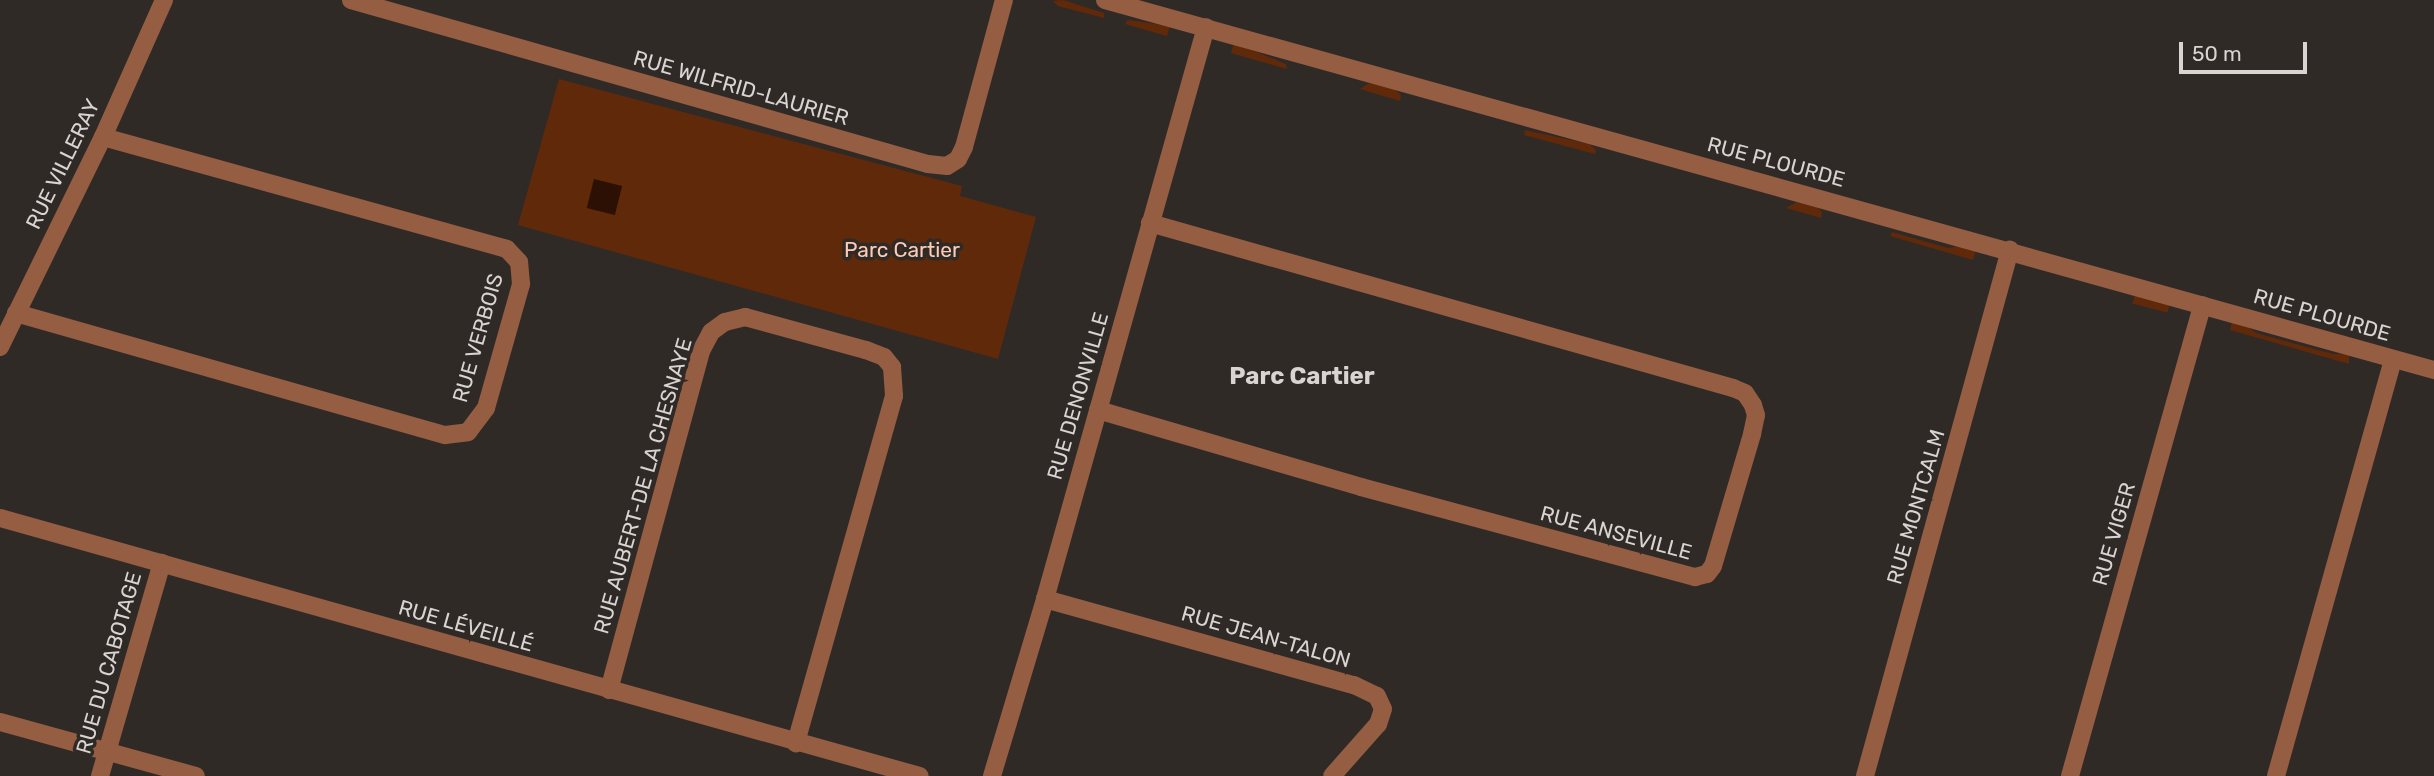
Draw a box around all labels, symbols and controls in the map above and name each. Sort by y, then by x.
scale bar [2182,28,2310,72]
text: 50 m [2192,41,2242,66]
street label: RUE WILFRID-LAURIER [630,45,852,131]
street label: RUE VILLERAY [21,95,105,233]
street label: RUE PLOURDE [1704,132,1848,192]
park label: Parc Cartier [844,237,960,263]
street label: RUE VERBOIS [447,270,509,406]
street label: RUE PLOURDE [2251,283,2393,347]
street label: RUE DENONVILLE [1042,309,1114,483]
street label: RUE AUBERT-DE LA CHESNAYE [588,335,698,637]
district label: Parc Cartier [1229,363,1375,391]
street label: RUE MONTCALM [1882,427,1950,587]
street label: RUE VIGER [2087,479,2141,589]
street label: RUE ANSEVILLE [1537,501,1695,565]
street label: RUE DU CABOTAGE [71,569,147,757]
street label: RUE LÉVEILLÉ [396,595,536,657]
street label: RUE JEAN-TALON [1179,601,1353,673]

